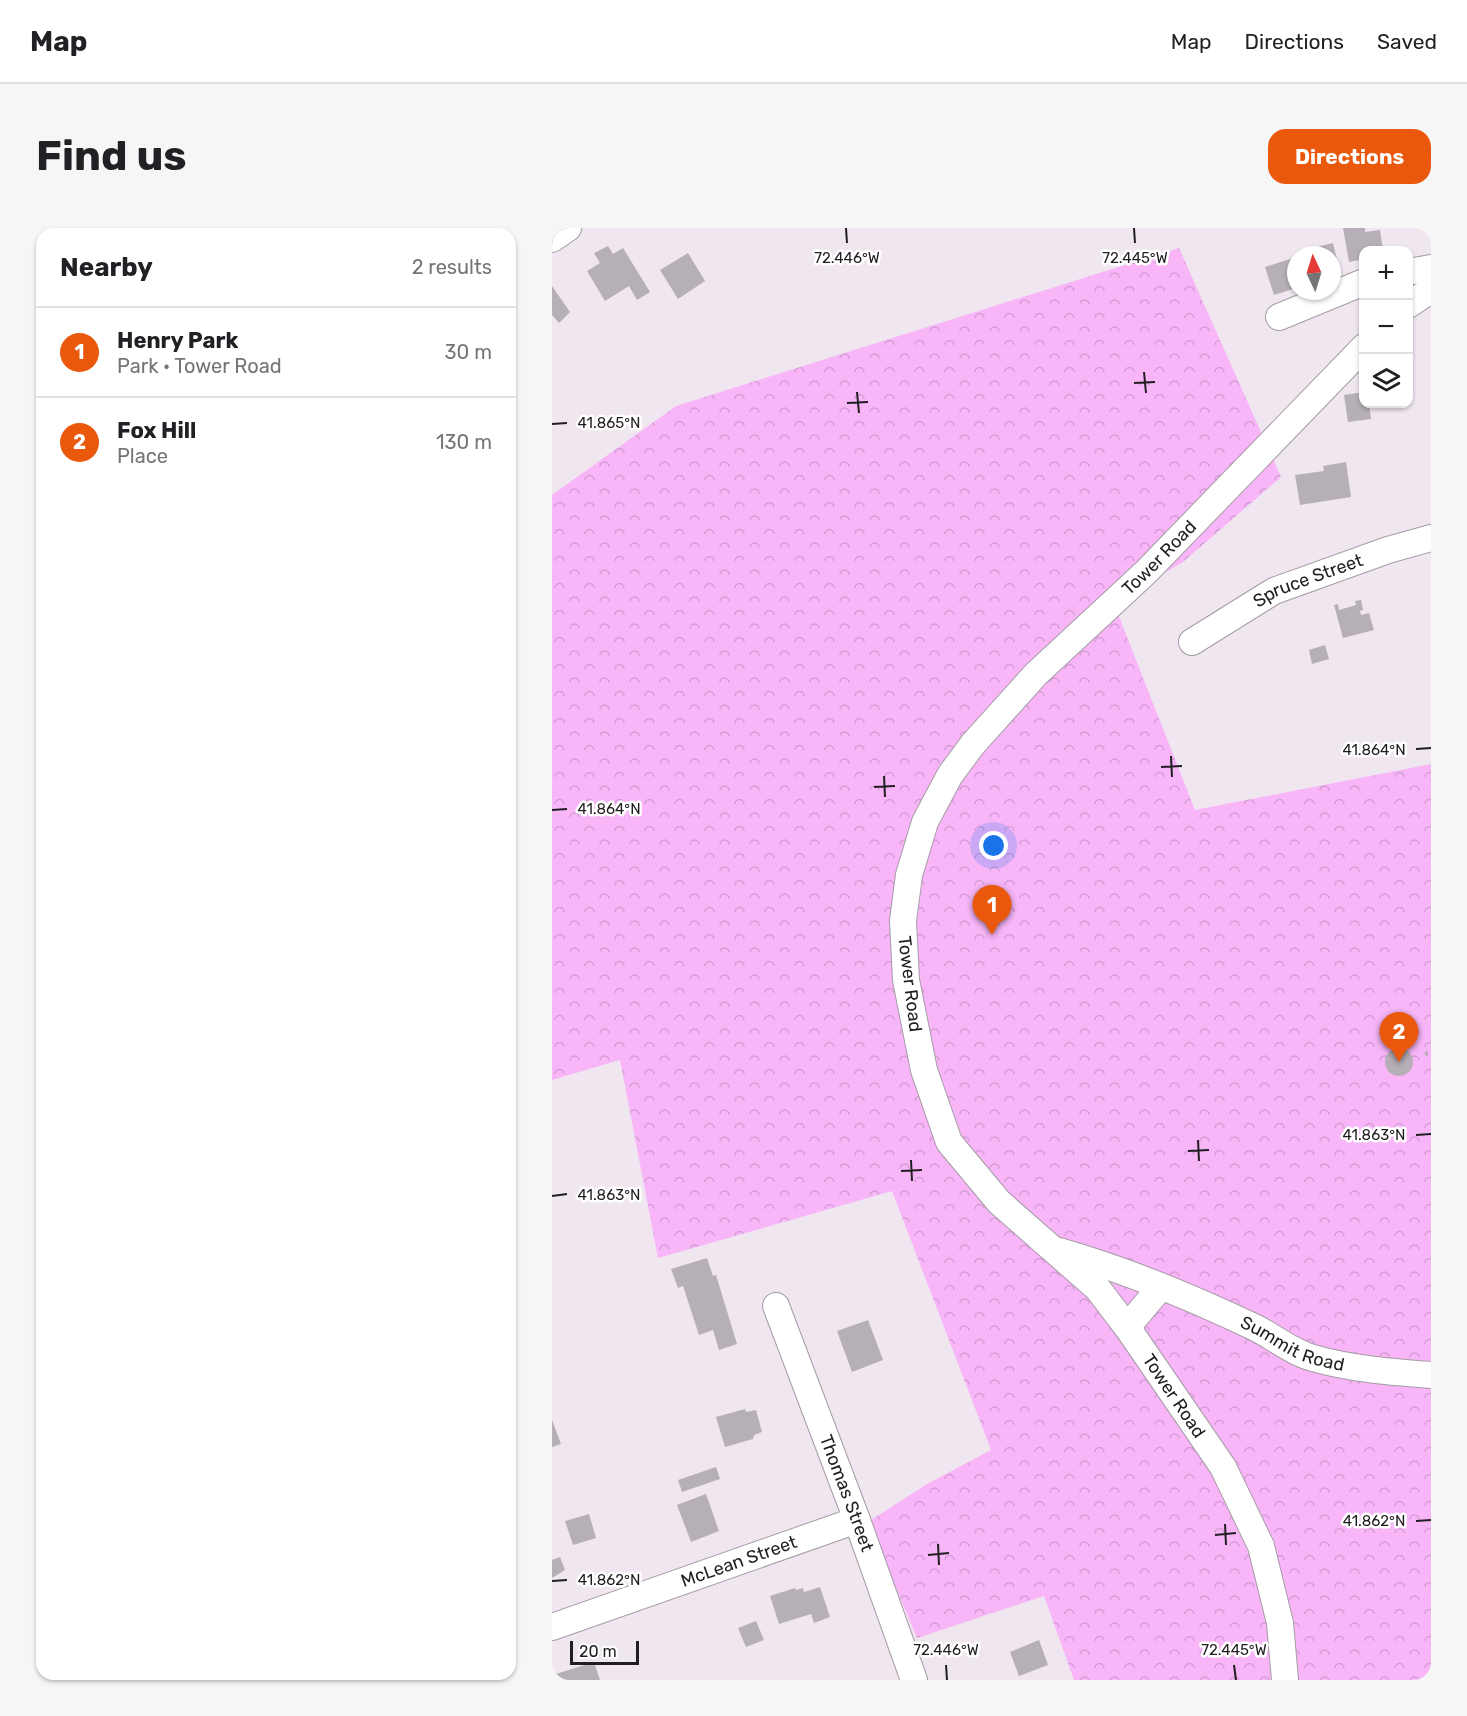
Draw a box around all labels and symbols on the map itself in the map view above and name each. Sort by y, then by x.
north arrow [1287,246,1341,300]
text: 72.446°W [814,249,880,267]
text: 72.445°W [1102,249,1168,267]
text: 41.865°N [578,414,640,432]
street label: Tower Road [1117,516,1201,600]
street label: Spruce Street [1249,549,1366,612]
text: 41.864°N [1342,741,1406,759]
text: 41.864°N [577,800,641,818]
your location [979,831,1008,860]
pin: 1 [972,886,1012,935]
street label: Tower Road [893,935,927,1033]
pin: 2 [1380,1012,1418,1062]
text: 41.863°N [1343,1126,1405,1144]
text: 41.863°N [578,1186,640,1204]
street label: Summit Road [1237,1311,1346,1376]
street label: Tower Road [1138,1350,1210,1442]
street label: Thomas Street [815,1432,878,1554]
text: 41.862°N [1343,1512,1405,1530]
street label: McLean Street [678,1531,800,1592]
text: 41.862°N [578,1571,640,1589]
scale bar [570,1638,639,1666]
text: 72.446°W [913,1641,979,1659]
text: 72.445°W [1201,1641,1267,1659]

